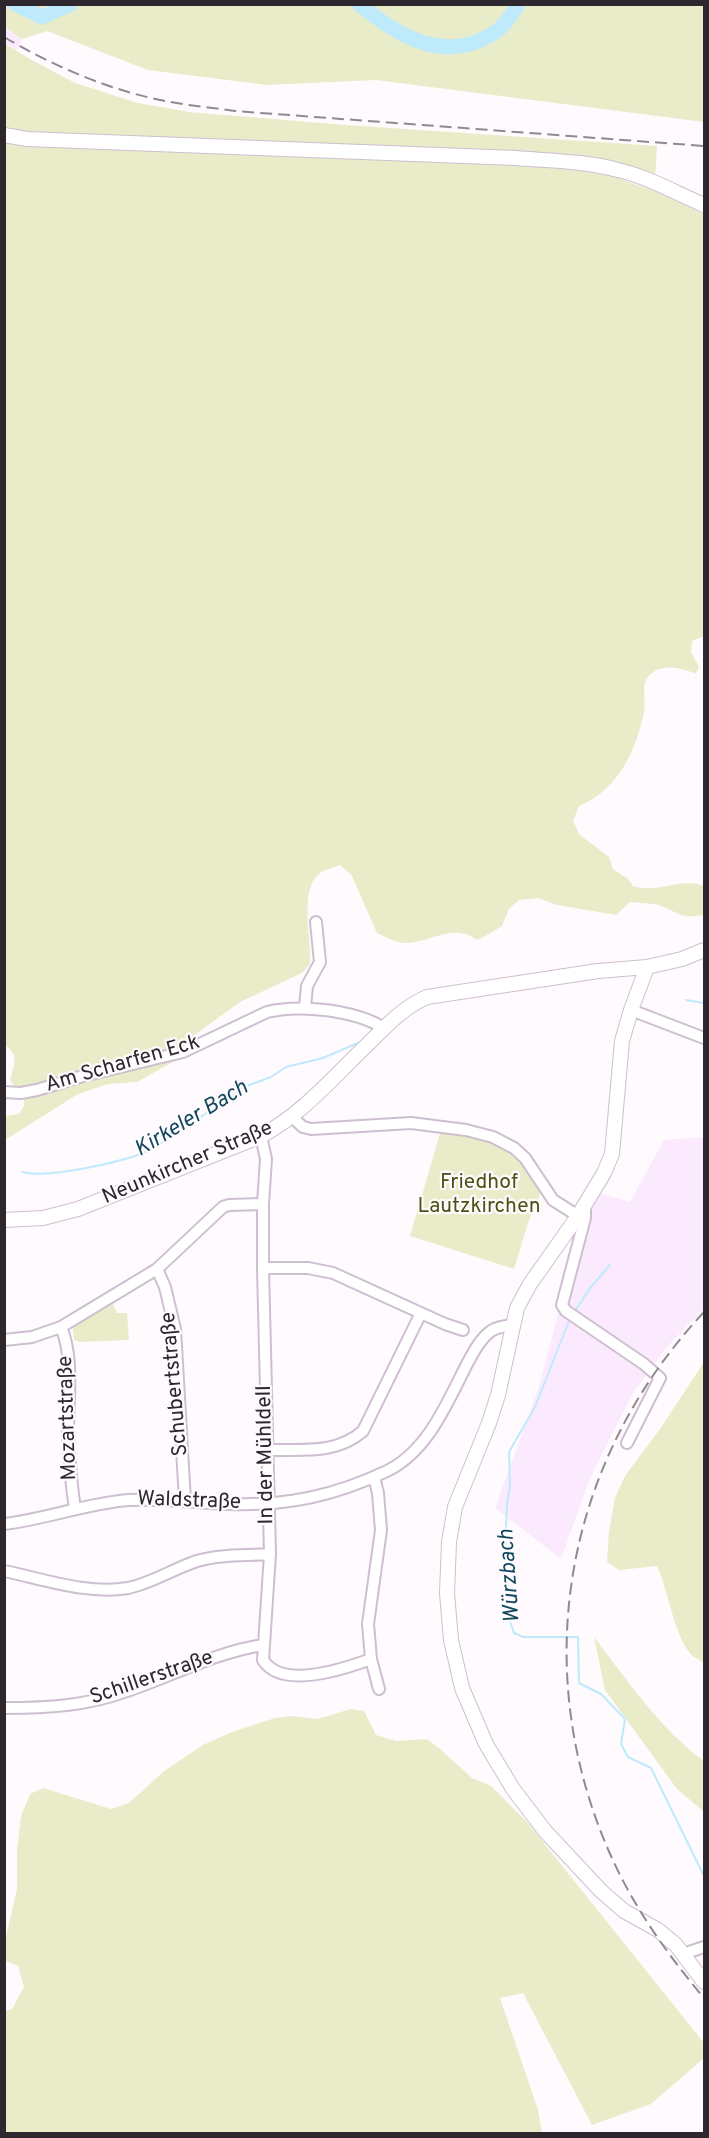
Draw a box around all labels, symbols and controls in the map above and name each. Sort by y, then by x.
street label: Am Scharfen Eck [43,1031,203,1099]
water label: Kirkeler Bach [130,1076,254,1164]
street label: Neunkircher Straße [99,1117,277,1211]
park label: Friedhof Lautzkirchen [417,1171,541,1221]
street label: Schubertstraße [157,1311,195,1457]
street label: Mozartstraße [54,1355,84,1481]
street label: In der Mühldell [253,1385,281,1525]
street label: Waldstraße [137,1488,241,1516]
water label: Würzbach [495,1528,527,1624]
street label: Schillerstraße [87,1646,217,1712]

